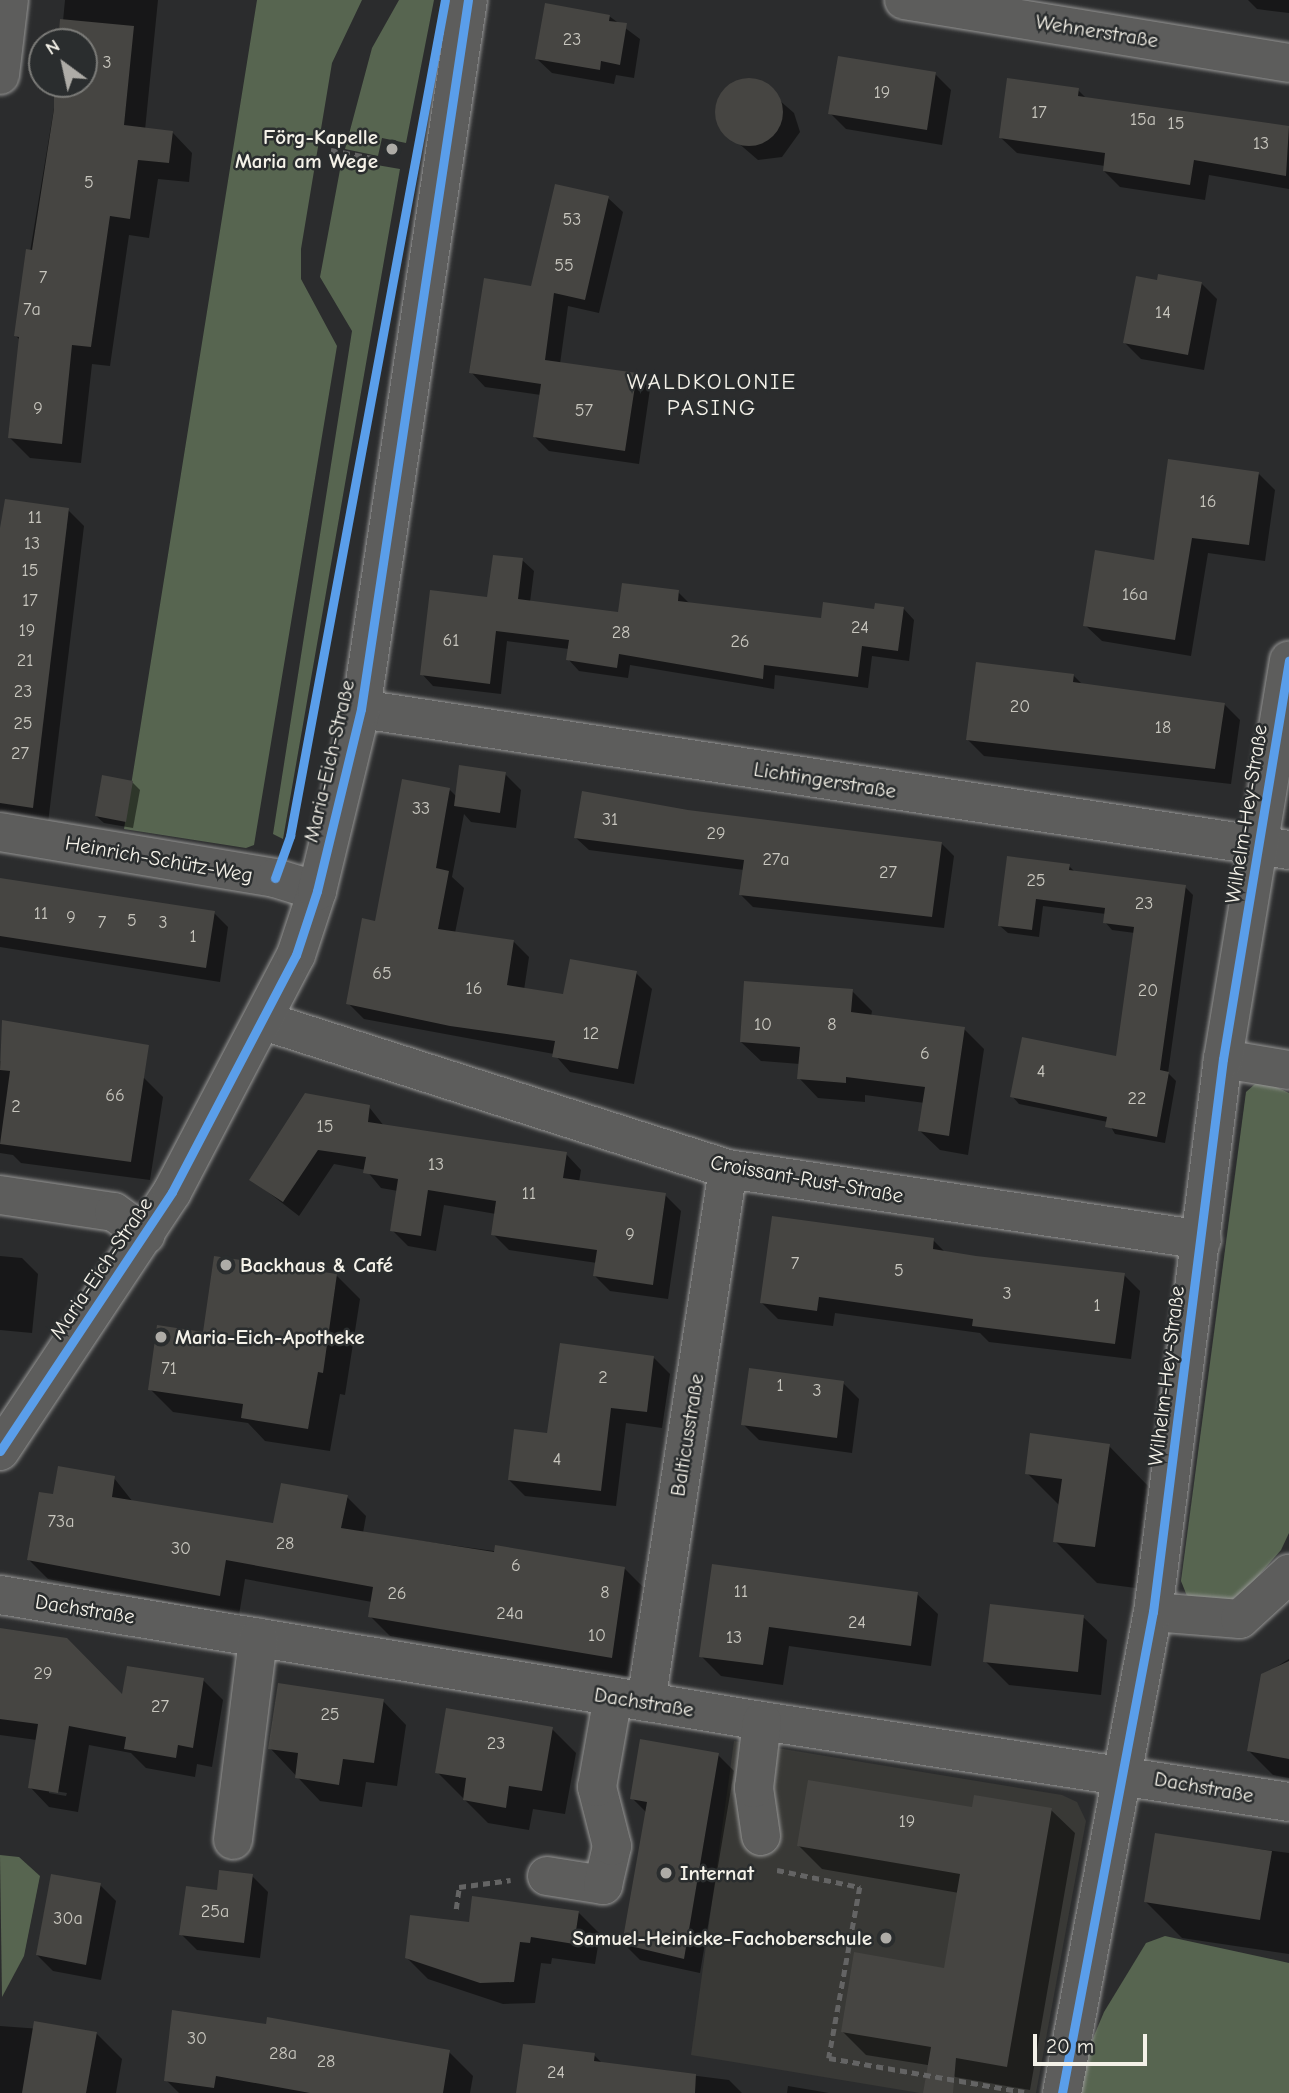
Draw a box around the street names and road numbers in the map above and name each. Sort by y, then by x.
street label: Wehnerstraße [1034,9,1160,53]
street label: Maria-Eich-Straße [298,677,360,845]
street label: Wilhelm-Hey-Straße [1219,723,1273,905]
street label: Lichtingerstraße [752,756,898,804]
street label: Heinrich-Schütz-Weg [63,830,255,888]
street label: Croissant-Rust-Straße [709,1150,905,1208]
street label: Maria-Eich-Straße [44,1192,158,1344]
street label: Wilhelm-Hey-Straße [1142,1285,1190,1467]
street label: Balticusstraße [665,1372,709,1498]
street label: Dachstraße [33,1589,137,1629]
street label: Dachstraße [592,1682,696,1722]
street label: Dachstraße [1152,1766,1256,1808]

